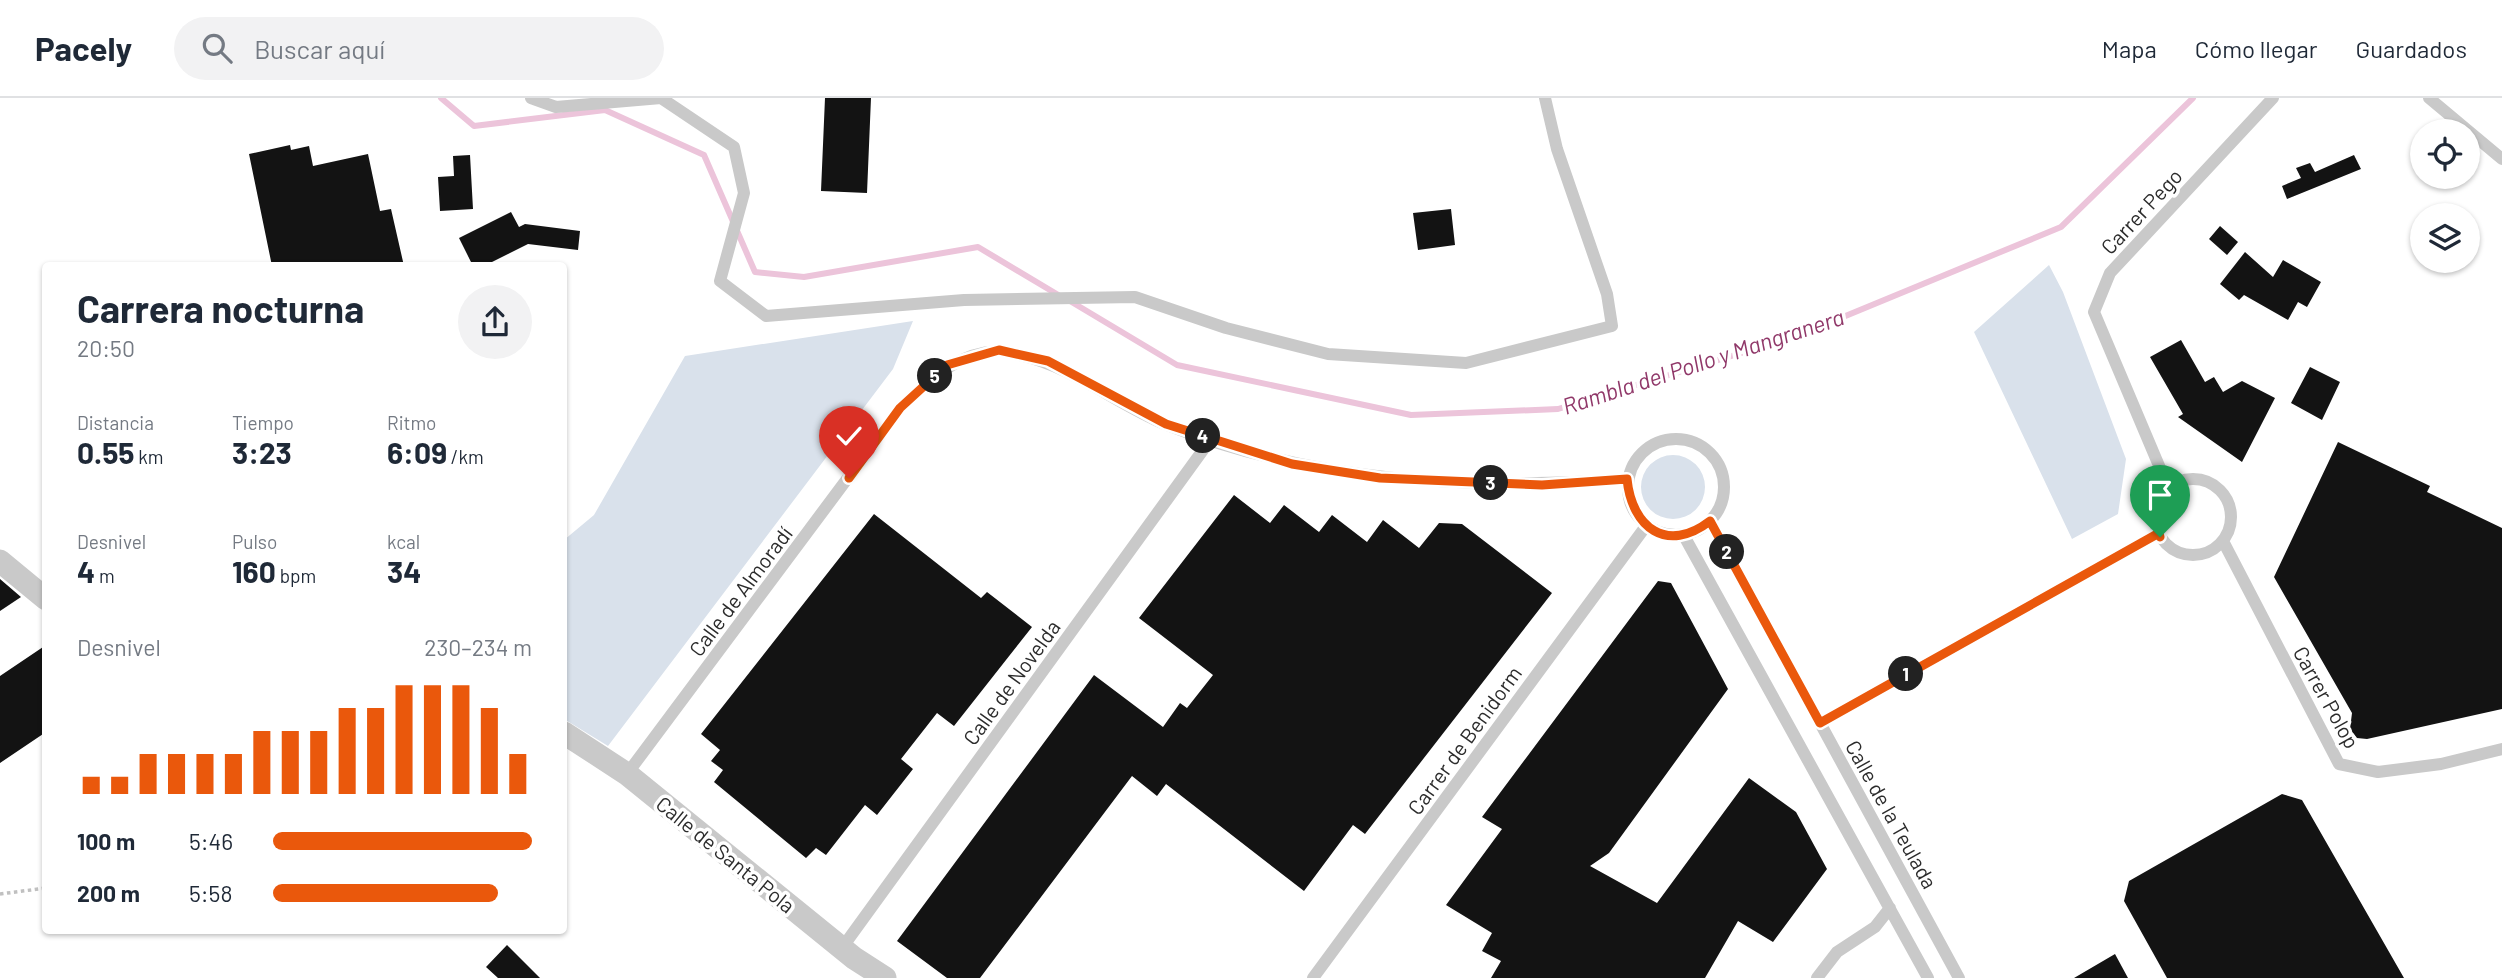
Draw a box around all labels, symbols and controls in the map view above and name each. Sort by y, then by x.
search box [174,17,664,80]
text: Pacely [35,28,132,68]
icon: search [198,29,236,67]
text: Buscar aquí [254,33,385,64]
text: Mapa [2102,34,2157,63]
text: Cómo llegar [2195,34,2317,63]
text: Guardados [2355,34,2467,63]
map controls [2410,119,2480,273]
button: locate [2410,119,2480,189]
street label: Carrer Pego [2095,163,2187,259]
button: layers [2410,203,2480,273]
text: Carrera nocturna [77,285,364,331]
button: share [458,285,532,359]
water label: Rambla del Pollo y Mangranera [1559,302,1847,420]
text: 20:50 [77,334,135,362]
pin: 5 [918,358,953,394]
text: 5 [929,364,940,387]
pin [819,406,879,478]
text: Distancia [77,411,154,434]
text: Tiempo [232,411,294,434]
text: Ritmo [387,411,436,434]
icon: check [830,417,868,455]
pin: 4 [1186,418,1220,454]
text: 4 [1197,424,1208,447]
text: 0.55 [77,434,135,470]
text: 3:23 [232,434,292,470]
text: 6:09 [387,434,447,470]
text: km [135,445,164,468]
text: /km [447,445,484,468]
pin [2130,465,2190,537]
pin: 3 [1474,466,1508,500]
text: 3 [1485,471,1496,494]
icon: arrive [2141,476,2179,514]
street label: Calle de Almoradí [683,521,797,661]
text: Desnivel [77,530,146,553]
text: Pulso [232,530,277,553]
text: kcal [387,530,420,553]
pin: 2 [1710,534,1744,570]
text: 2 [1721,540,1732,563]
text: 4 [77,553,95,589]
text: 160 [232,553,276,589]
text: 34 [387,553,421,589]
text: m [95,564,115,587]
text: bpm [276,564,316,587]
street label: Calle de Novelda [957,615,1065,749]
text: Desnivel [77,633,161,661]
text: 230–234 m [424,633,532,661]
street label: Carrer Polop [2289,642,2365,752]
pin: 1 [1888,656,1924,692]
street label: Carrer de Benidorm [1402,661,1526,819]
text: 1 [1902,662,1909,685]
street label: Calle de la Teulada [1841,735,1943,893]
street label: Calle de Santa Pola [652,790,800,918]
text: 100 m [77,827,135,855]
text: 5:46 [189,827,233,855]
text: 200 m [77,879,140,907]
text: 5:58 [189,879,232,907]

